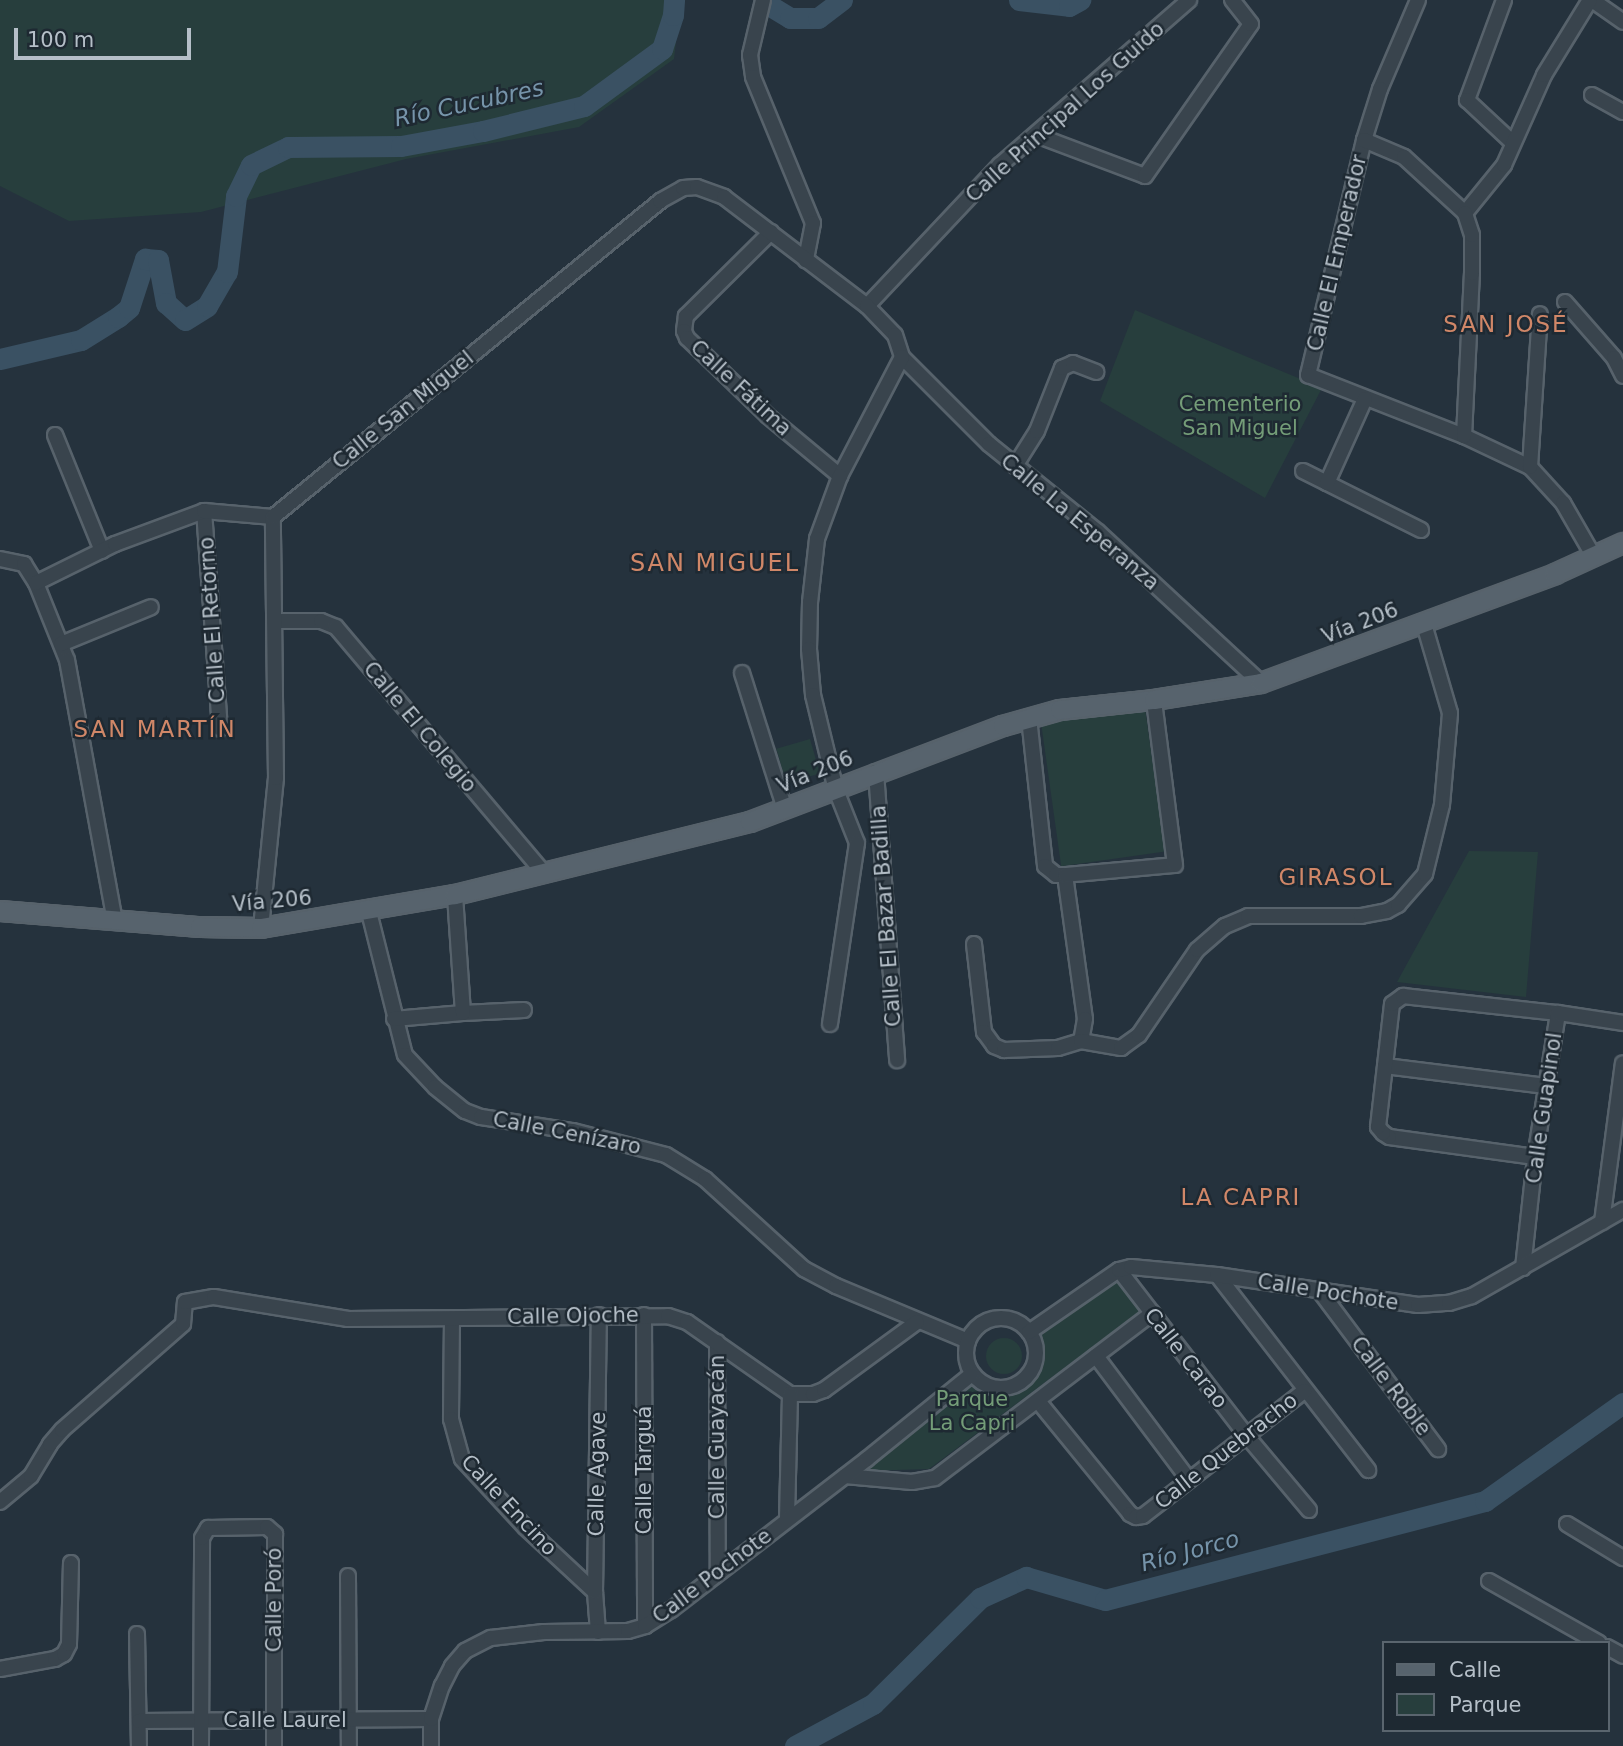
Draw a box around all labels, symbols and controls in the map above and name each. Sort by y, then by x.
scale bar [18,14,194,58]
street label: Calle Principal Los Guido [961,16,1169,208]
text: 100 m [27,28,94,52]
water label: Río Cucubres [392,74,546,132]
street label: Calle El Emperador [1302,152,1372,354]
district label: SAN JOSÉ [1444,310,1568,338]
street label: Calle Fátima [685,335,797,441]
street label: Calle San Miguel [327,345,479,475]
park label: Cementerio San Miguel [1179,391,1301,441]
street label: Calle La Esperanza [996,448,1164,596]
street label: Calle El Retorno [194,536,230,704]
district label: SAN MIGUEL [631,550,799,578]
street label: Vía 206 [1318,597,1402,649]
street label: Calle El Colegio [358,657,482,797]
district label: SAN MARTÍN [75,715,235,743]
street label: Vía 206 [773,745,857,799]
street label: Calle El Bazar Badilla [866,804,906,1028]
district label: GIRASOL [1279,863,1393,891]
street label: Vía 206 [231,885,313,917]
street label: Calle Guapinol [1521,1031,1567,1185]
street label: Calle Cenízaro [491,1106,643,1160]
district label: LA CAPRI [1182,1183,1300,1211]
street label: Calle Pochote [1256,1268,1400,1316]
street label: Calle Ojoche [507,1302,639,1330]
street label: Calle Carao [1139,1303,1233,1413]
street label: Calle Roble [1346,1332,1436,1440]
street label: Calle Guayacán [704,1355,730,1519]
park label: Parque La Capri [929,1386,1015,1436]
street label: Calle Quebracho [1150,1387,1302,1515]
street label: Calle Targuá [631,1406,657,1534]
street label: Calle Agave [583,1411,611,1537]
street label: Calle Encino [456,1449,562,1561]
street label: Calle Pochote [648,1523,776,1629]
water label: Río Jorco [1138,1525,1242,1577]
street label: Calle Poró [261,1548,287,1652]
legend [1382,1641,1609,1732]
text: Calle [1449,1658,1501,1682]
text: Parque [1449,1693,1521,1717]
street label: Calle Laurel [223,1707,347,1733]

